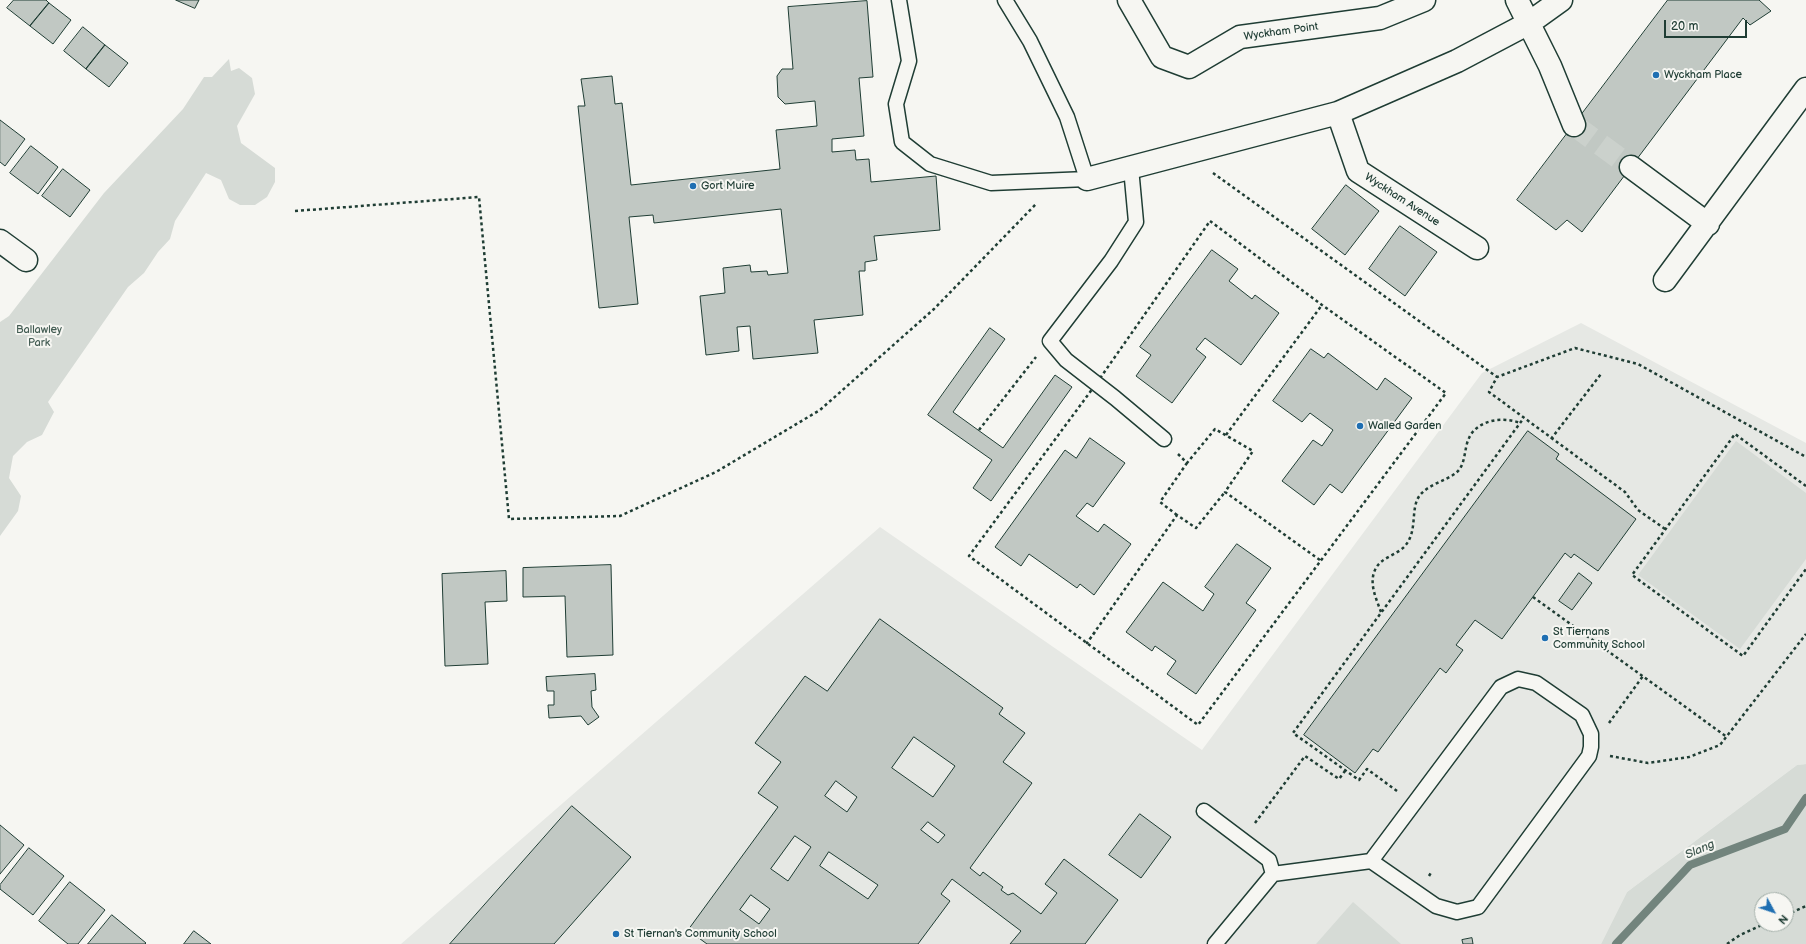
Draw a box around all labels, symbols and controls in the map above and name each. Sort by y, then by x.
scale bar [1666,12,1749,38]
text: 20 m [1671,19,1698,34]
street label: Wyckham Point [1243,20,1319,44]
place label: Wyckham Place [1664,68,1742,82]
marker: Wyckham Place [1651,70,1661,80]
street label: Wyckham Avenue [1362,171,1442,229]
place label: Gort Muire [701,179,754,193]
marker: Gort Muire [688,181,698,191]
park label: Ballawley Park [16,323,62,349]
place label: Walled Garden [1368,419,1442,433]
marker: Walled Garden [1355,421,1365,431]
place label: St Tiernans Community School [1553,625,1645,651]
marker: St Tiernans Community School [1540,633,1550,643]
water label: Slang [1683,837,1717,863]
north arrow [1754,892,1794,932]
text: N [1775,912,1790,927]
place label: St Tiernan's Community School [624,927,777,941]
marker: St Tiernan's Community School [611,929,621,939]

